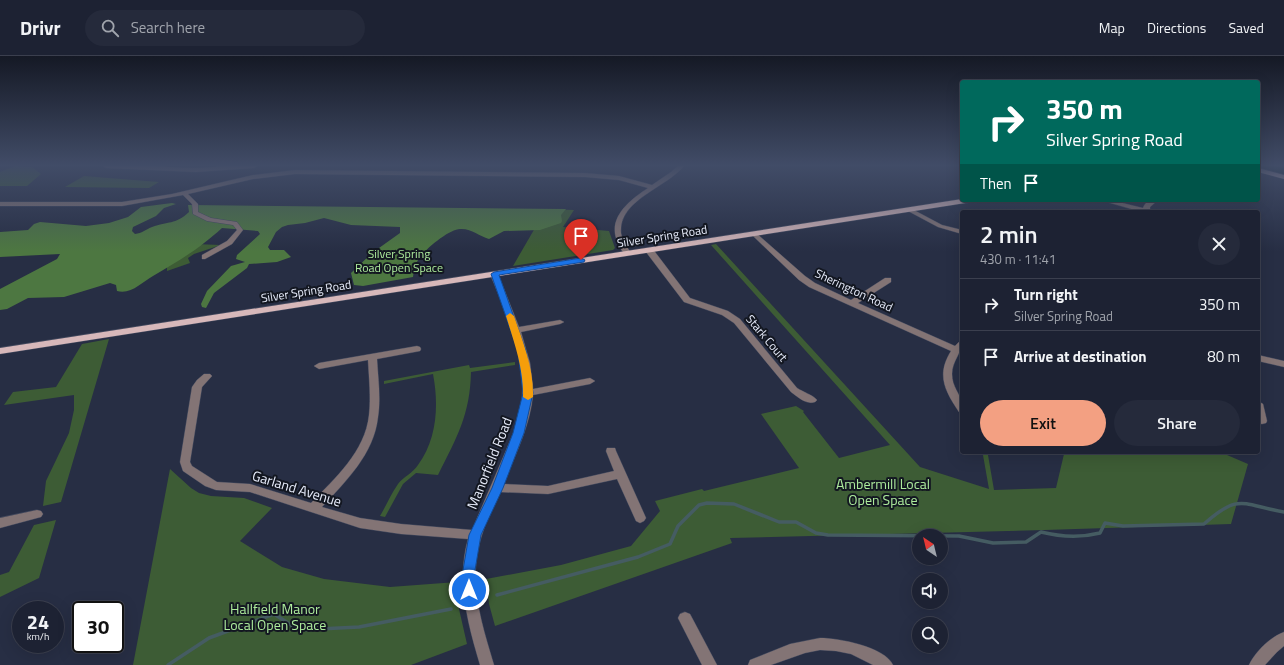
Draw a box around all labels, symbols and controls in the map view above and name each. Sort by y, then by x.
search box [85,10,365,46]
text: Drivr [20,13,61,42]
text: Search here [131,16,205,39]
icon: search [99,17,121,39]
text: Map [1099,17,1125,38]
text: Directions [1147,17,1206,38]
text: Saved [1228,17,1264,38]
text: 350 m [1046,87,1123,130]
icon: right [980,96,1032,148]
text: Silver Spring Road [1046,126,1183,153]
text: Then [980,172,1012,195]
icon: arrive [1020,172,1042,194]
text: 2 min [980,216,1038,252]
pin [564,219,598,260]
street label: Silver Spring Road [615,219,709,253]
button: close [1198,223,1240,265]
icon: arrive [570,225,592,247]
park label: Silver Spring Road Open Space [355,244,443,277]
text: 430 m · 11:41 [980,249,1056,269]
street label: Sherington Road [812,264,896,316]
street label: Silver Spring Road [259,274,353,308]
text: Turn right [1014,283,1078,306]
text: 350 m [1199,293,1240,316]
icon: right [980,294,1002,316]
text: Silver Spring Road [1014,306,1113,326]
street label: Stark Court [742,310,793,366]
text: Arrive at destination [1014,345,1147,368]
text: 80 m [1207,345,1240,368]
icon: arrive [980,346,1002,368]
button: Exit [980,400,1106,446]
button: Share [1114,400,1240,446]
street label: Manorfield Road [461,414,517,512]
street label: Garland Avenue [250,464,344,512]
park label: Ambermill Local Open Space [836,473,930,510]
north arrow [912,529,948,565]
map controls [912,529,948,653]
position arrow [448,569,490,611]
button: sound [912,573,948,609]
park label: Hallfield Manor Local Open Space [224,598,326,635]
speed limit sign: 30 [72,601,124,653]
text: 24 [27,606,49,637]
button: search [912,617,948,653]
text: km/h [27,629,49,644]

